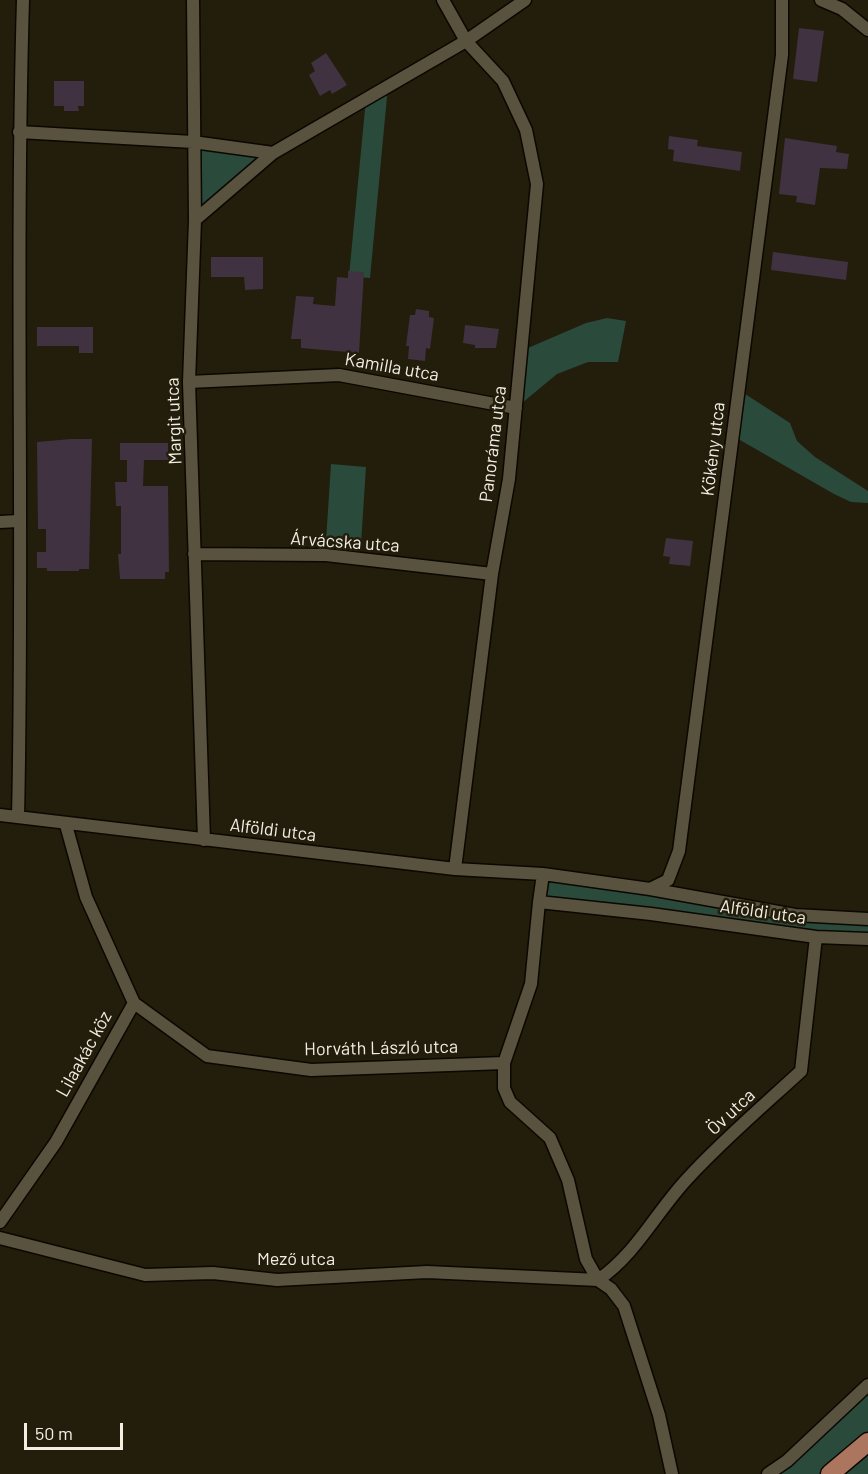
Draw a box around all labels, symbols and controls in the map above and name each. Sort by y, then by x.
street label: Kamilla utca [343,348,441,386]
street label: Margit utca [162,377,186,465]
street label: Panoráma utca [475,385,511,503]
street label: Kökény utca [697,401,729,497]
street label: Árvácska utca [290,527,400,557]
street label: Alföldi utca [229,814,317,846]
street label: Alföldi utca [718,895,808,929]
street label: Lilaakác köz [52,1007,116,1101]
street label: Horváth László utca [304,1036,458,1060]
street label: Öv utca [702,1084,760,1140]
street label: Mező utca [257,1248,335,1270]
scale bar [27,1411,126,1449]
text: 50 m [35,1422,73,1444]

